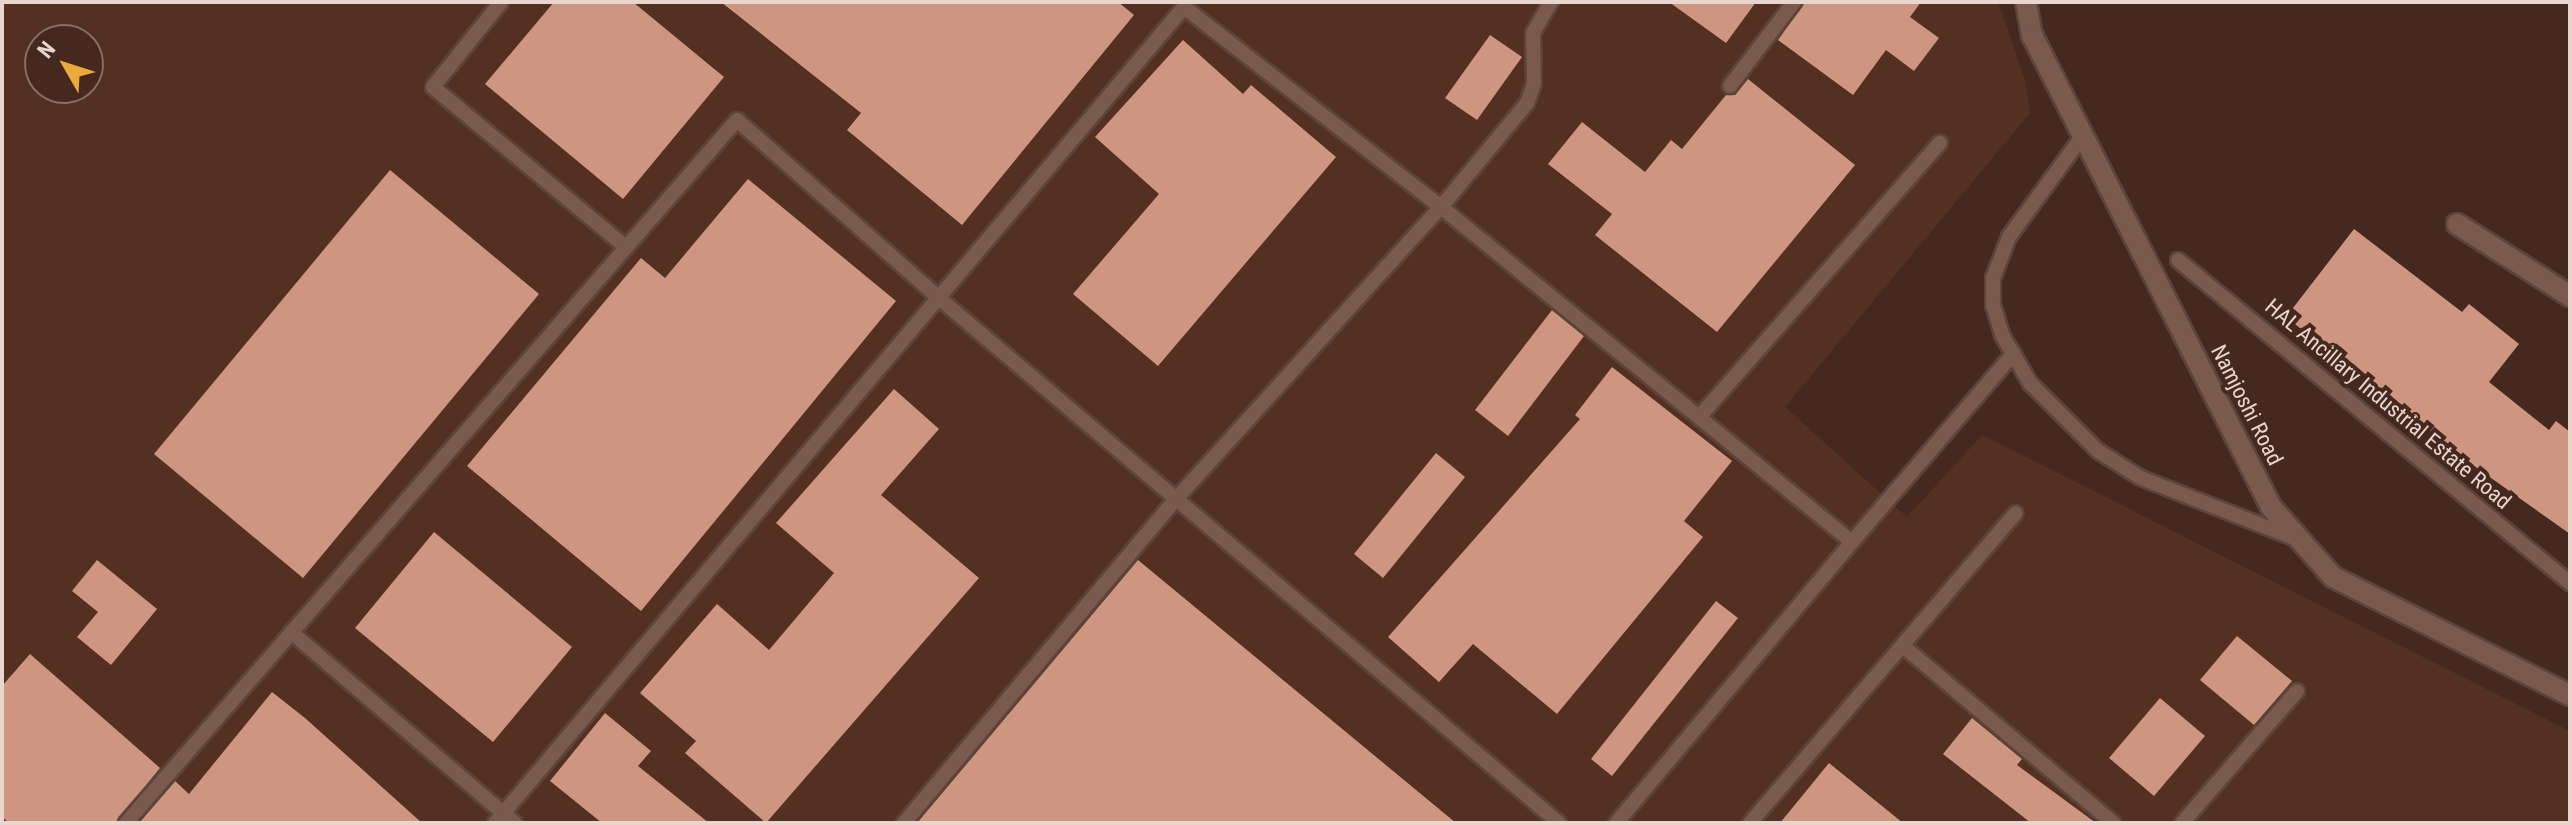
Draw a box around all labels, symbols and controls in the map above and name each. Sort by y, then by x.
north arrow [24,24,104,104]
text: N [33,37,60,63]
street label: HAL Ancillary Industrial Estate Road [2260,293,2516,515]
street label: Namjoshi Road [2205,340,2289,470]

